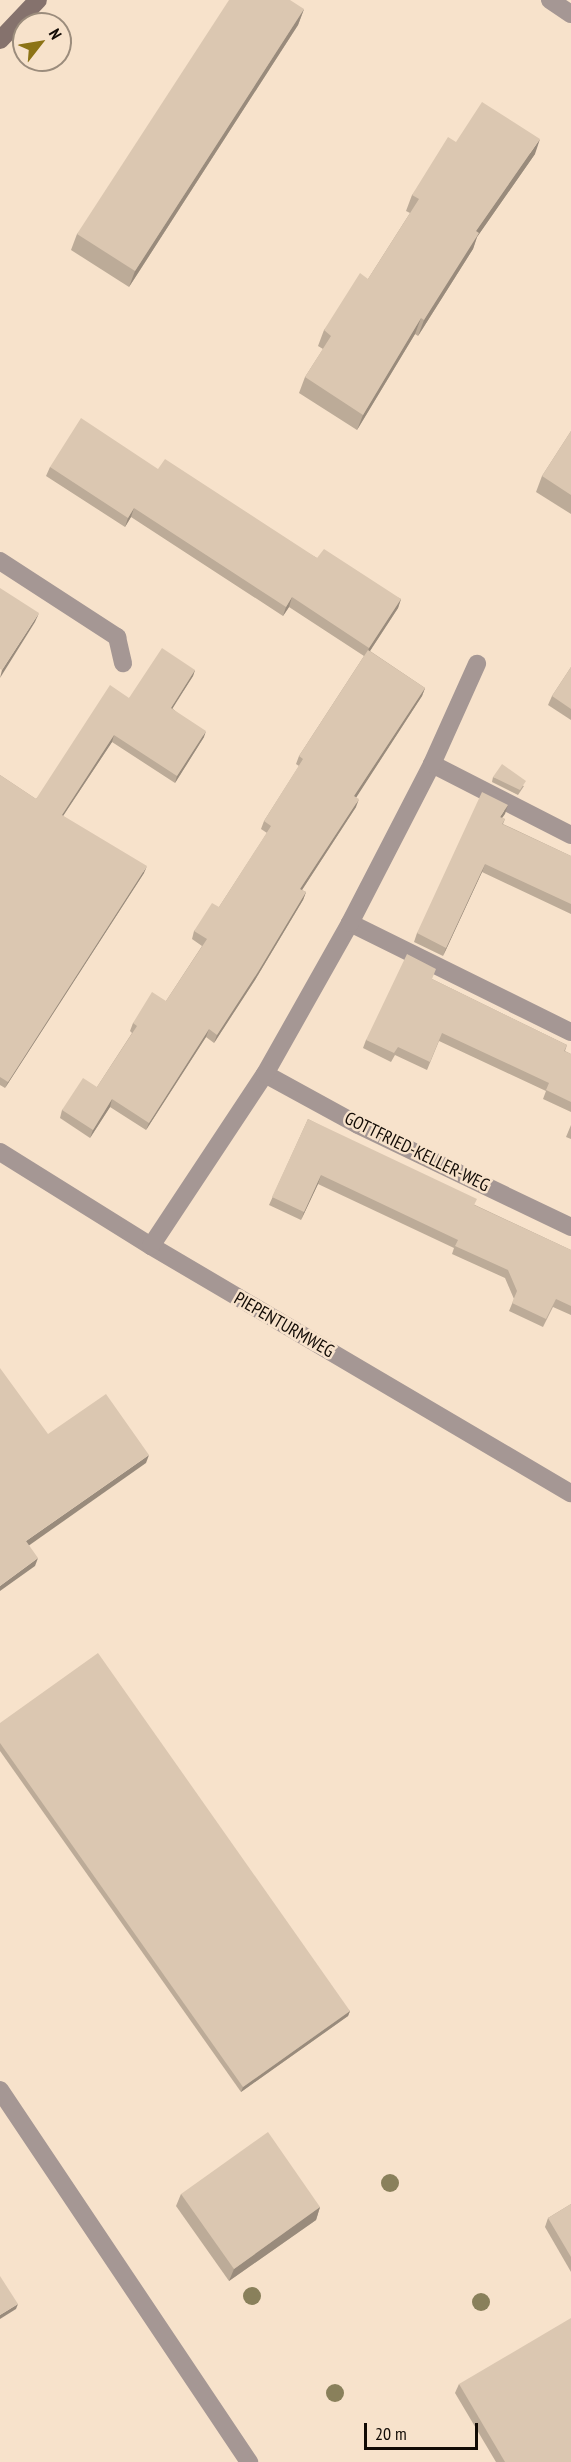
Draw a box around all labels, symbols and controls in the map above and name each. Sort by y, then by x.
north arrow [12,12,72,72]
text: N [45,25,67,43]
street label: GOTTFRIED-KELLER-WEG [341,1108,493,1196]
street label: PIEPENTURMWEG [230,1288,338,1362]
scale bar [367,2411,481,2449]
text: 20 m [375,2422,407,2445]

